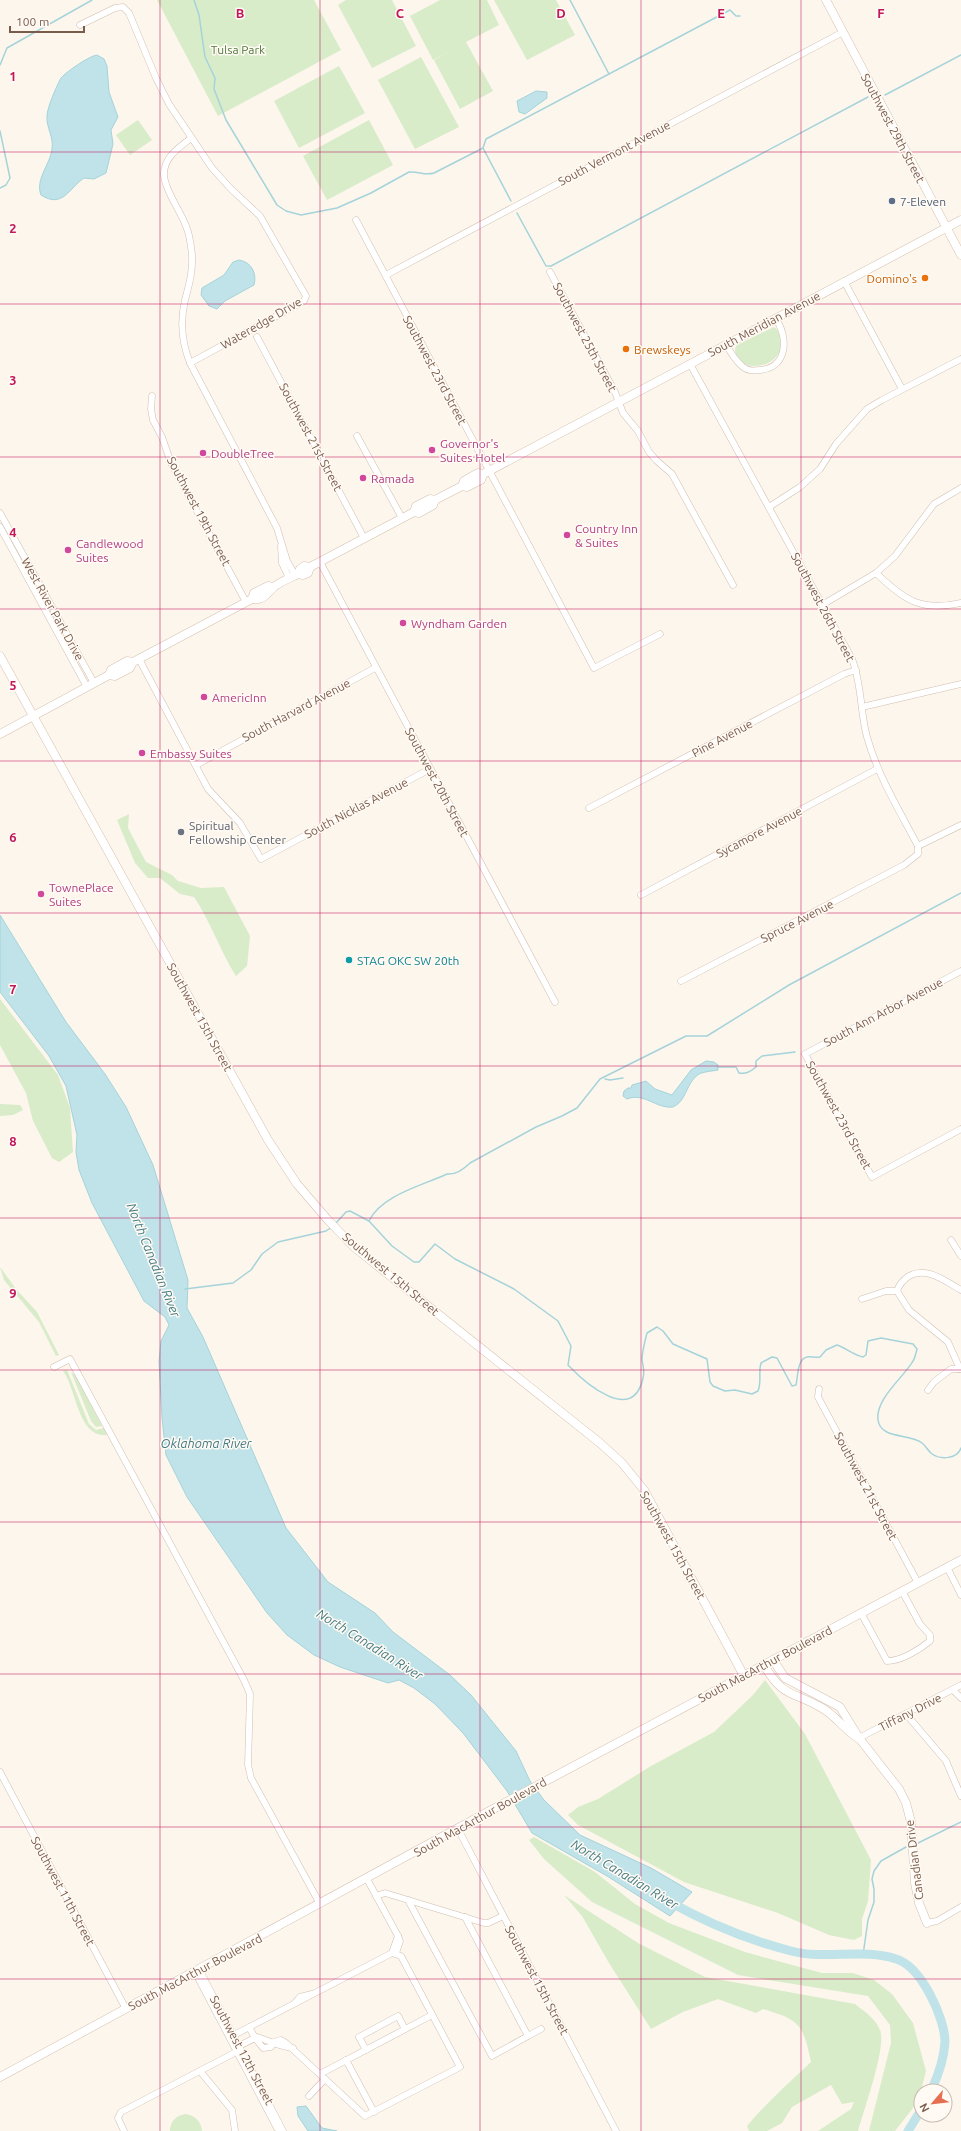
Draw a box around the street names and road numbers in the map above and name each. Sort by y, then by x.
street label: Southwest 29th Street [859,71,927,185]
street label: South Vermont Avenue [556,118,672,188]
street label: Southwest 25th Street [551,280,619,394]
street label: South Meridian Avenue [706,289,822,359]
street label: Wateredge Drive [218,295,304,351]
street label: Southwest 23rd Street [401,313,469,427]
street label: Southwest 21st Street [277,381,345,493]
street label: Southwest 19th Street [165,454,233,568]
street label: Southwest 26th Street [789,550,857,664]
street label: West River Park Drive [19,555,87,663]
street label: South Harvard Avenue [240,676,352,744]
street label: Pine Avenue [689,717,755,759]
street label: Southwest 20th Street [403,725,471,839]
street label: South Nicklas Avenue [302,775,410,841]
street label: Sycamore Avenue [714,804,804,860]
street label: Spruce Avenue [758,897,836,945]
street label: Southwest 15th Street [165,961,235,1074]
street label: South Ann Arbor Avenue [821,975,945,1049]
street label: Southwest 23rd Street [804,1059,874,1172]
street label: Southwest 15th Street [340,1230,442,1318]
street label: Southwest 21st Street [832,1430,900,1542]
street label: Southwest 15th Street [638,1489,708,1602]
street label: South MacArthur Boulevard [696,1623,834,1705]
street label: Tiffany Drive [876,1691,944,1733]
street label: South MacArthur Boulevard [411,1775,549,1859]
street label: Canadian Drive [903,1819,925,1901]
street label: Southwest 11th Street [29,1834,97,1948]
street label: Southwest 15th Street [503,1923,571,2037]
street label: South MacArthur Boulevard [126,1931,264,2013]
street label: Southwest 12th Street [208,1993,276,2107]

